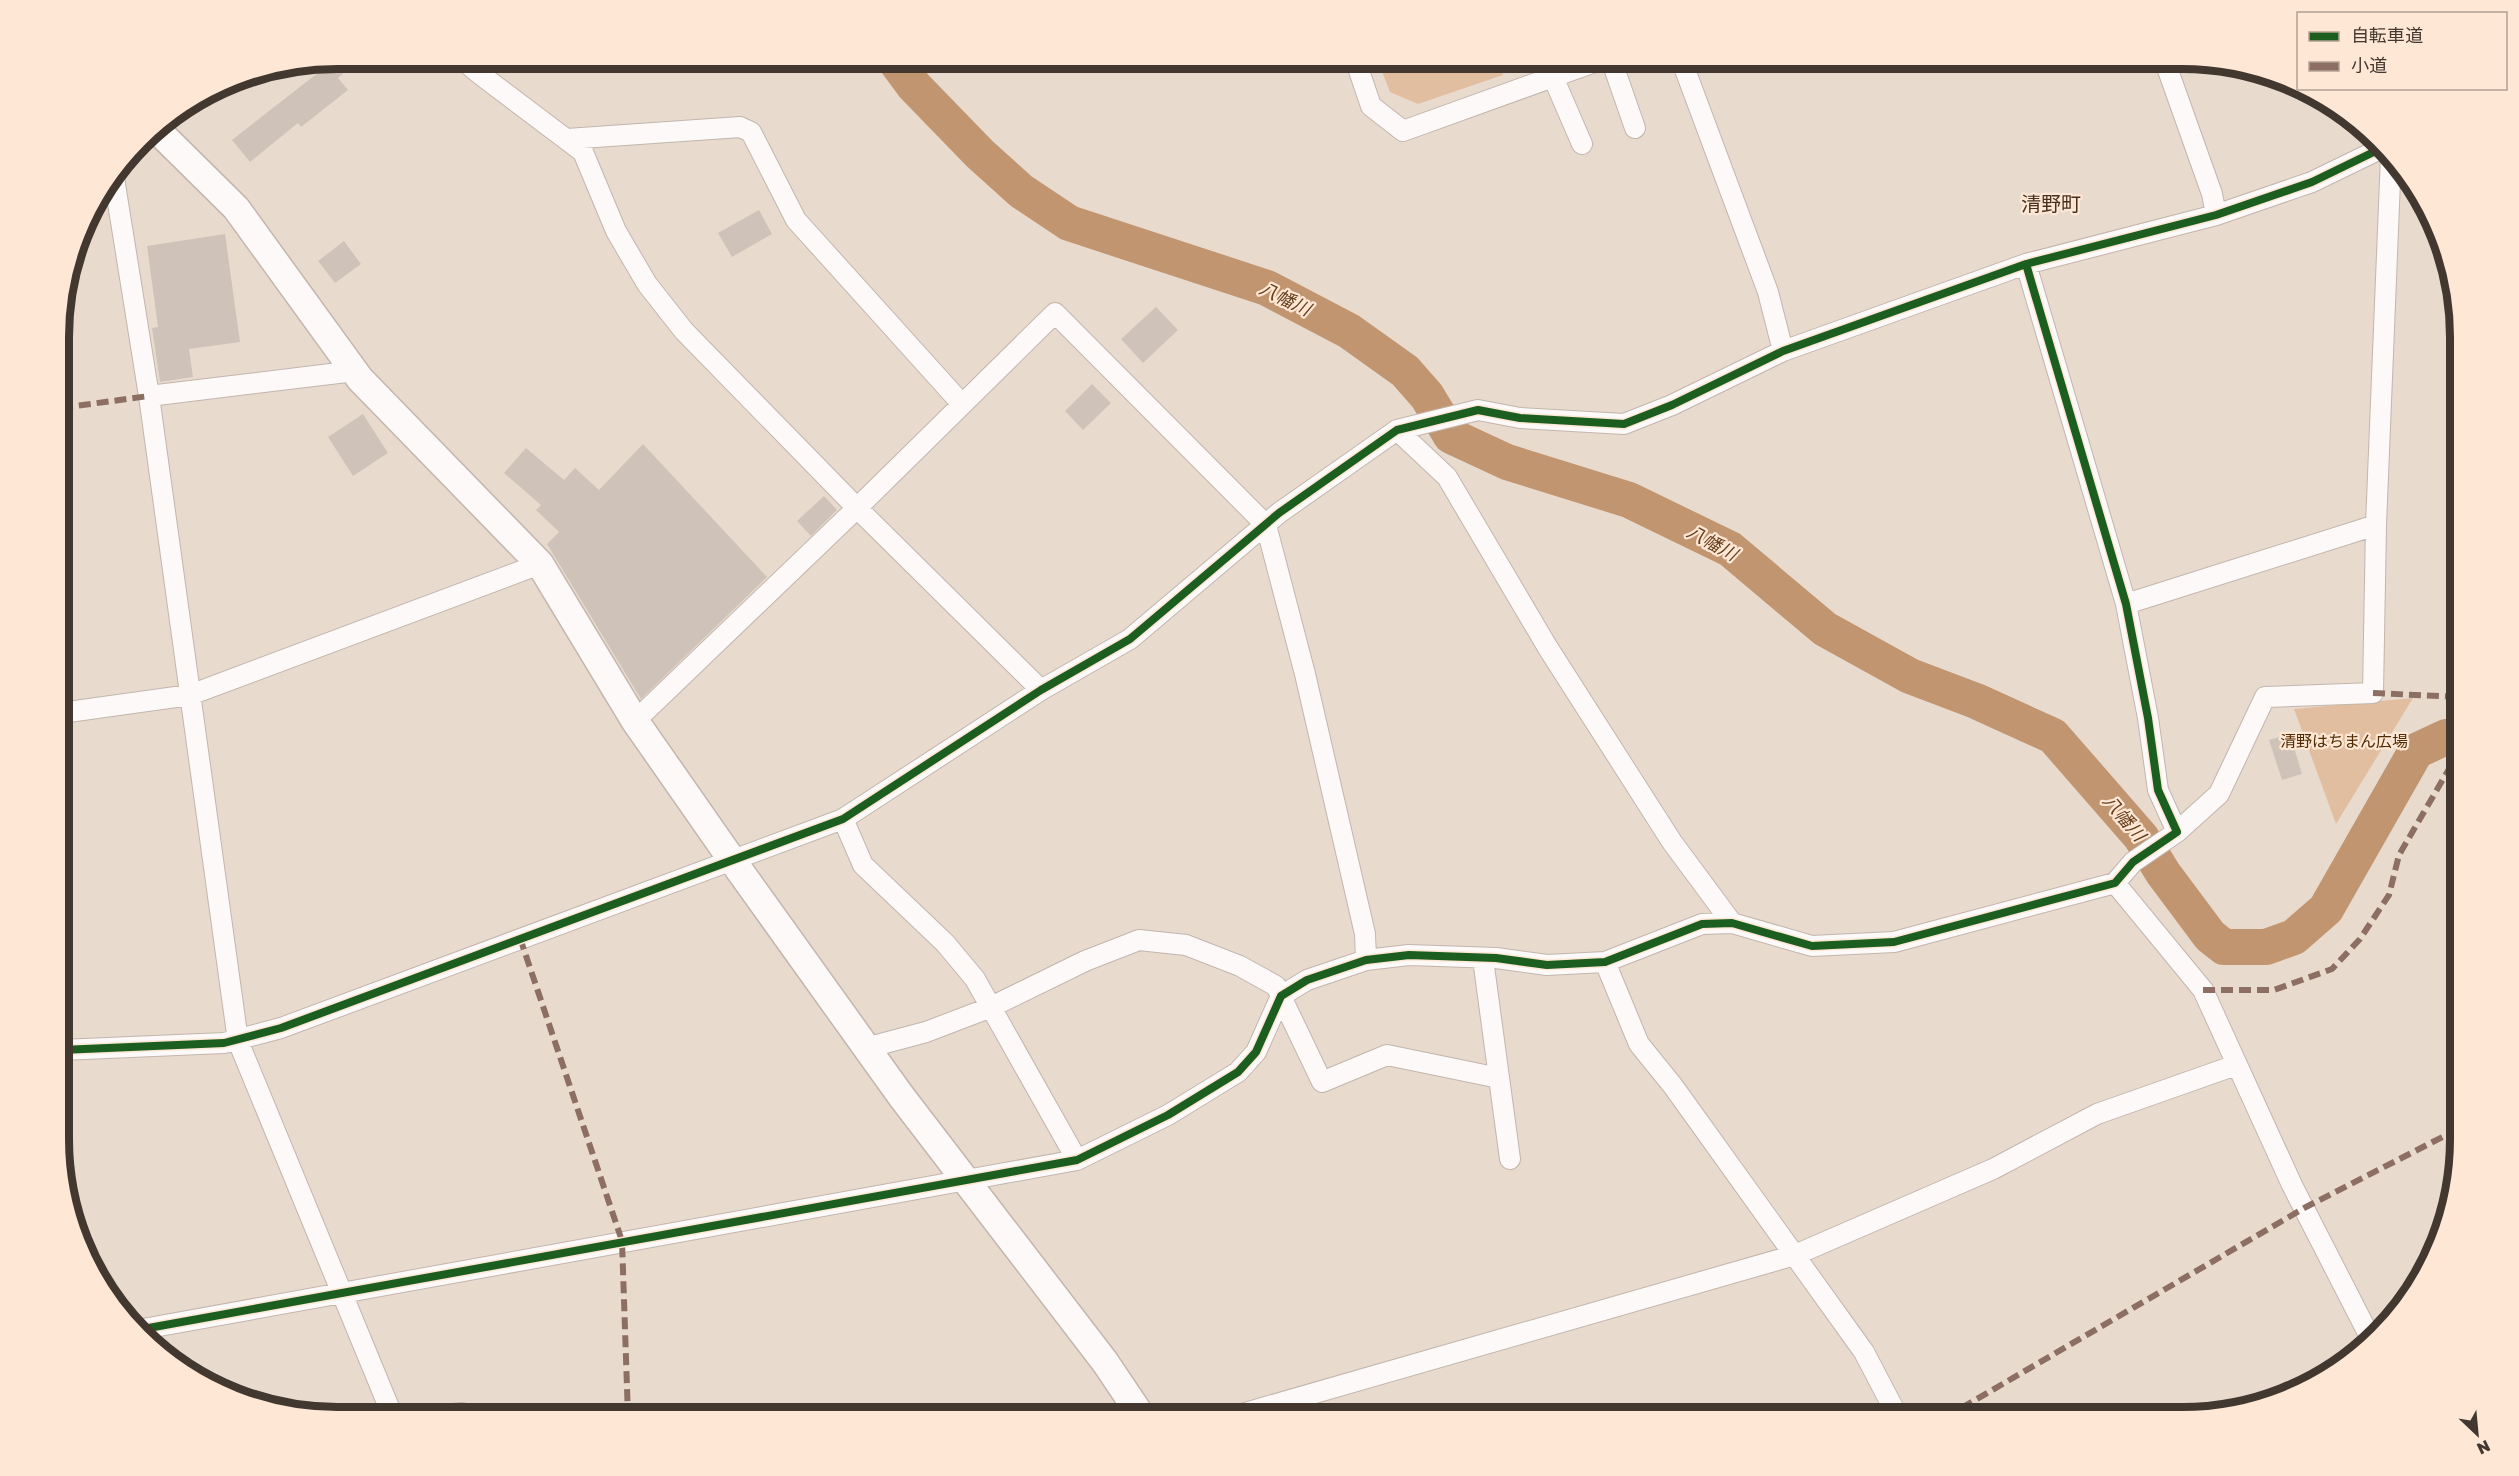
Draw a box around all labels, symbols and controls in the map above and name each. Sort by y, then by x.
legend [2297,12,2507,90]
text: 自転車道 [2351,24,2423,46]
text: 小道 [2351,54,2387,76]
district label: 清野町 [2021,191,2081,215]
water label: 八幡川 [1256,276,1316,321]
water label: 八幡川 [1684,519,1743,566]
park label: 清野はちまん広場 [2280,731,2408,751]
water label: 八幡川 [2099,790,2152,847]
north arrow [2447,1404,2507,1464]
text: N [2474,1436,2493,1459]

